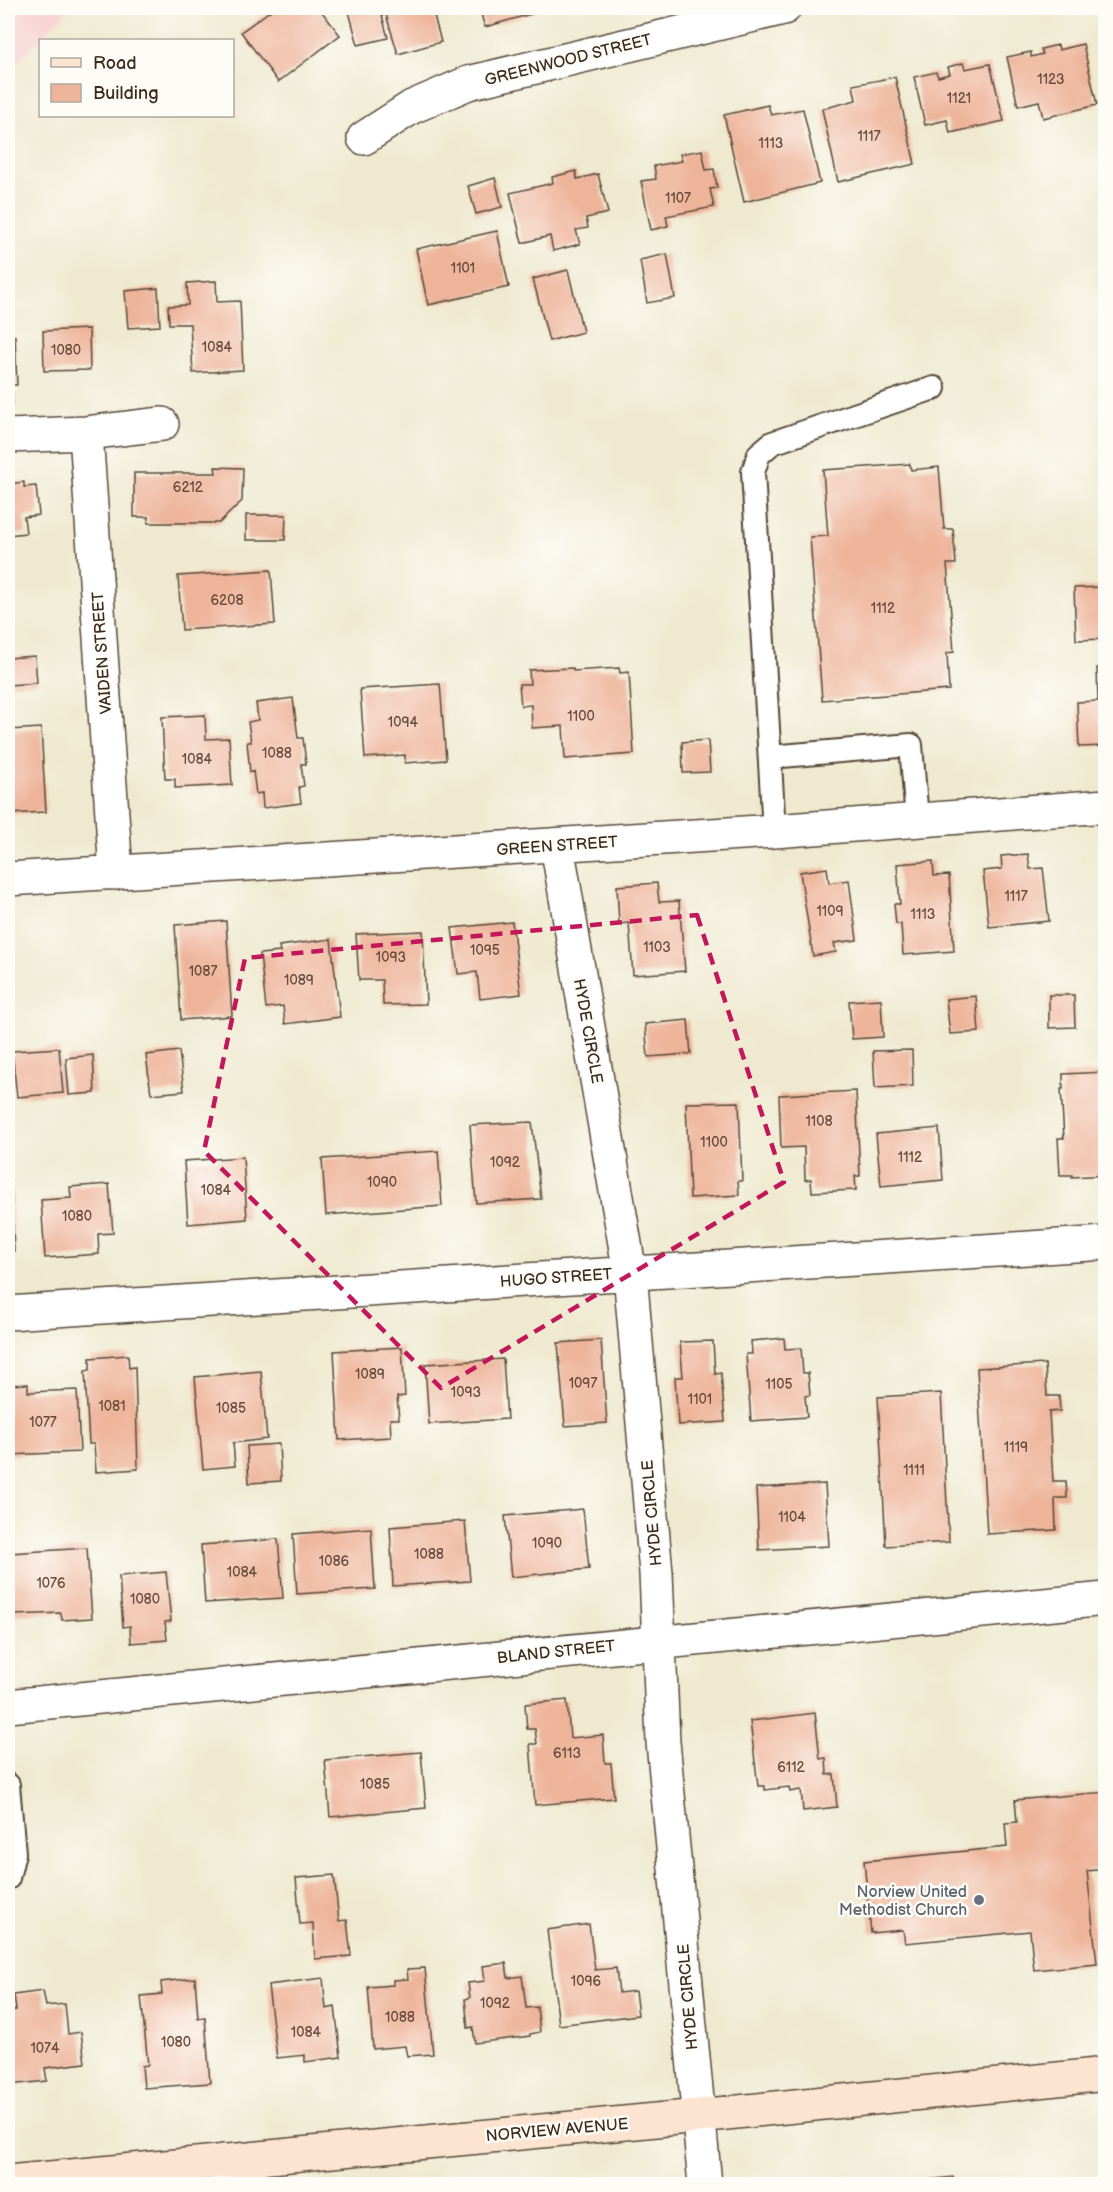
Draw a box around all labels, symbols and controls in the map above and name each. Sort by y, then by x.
street label: GREENWOOD STREET [483,30,654,90]
legend [39,39,234,117]
text: Road [93,53,137,74]
house number: 1123 [1037,71,1065,88]
text: Building [93,83,159,104]
house number: 1121 [947,90,971,107]
house number: 1117 [857,128,881,145]
house number: 1113 [759,135,783,152]
house number: 1107 [665,190,691,207]
house number: 1101 [451,260,475,277]
house number: 1084 [202,339,233,356]
house number: 1080 [51,342,81,359]
house number: 6212 [173,479,204,496]
street label: VAIDEN STREET [89,591,116,715]
house number: 6208 [210,592,244,609]
house number: 1112 [871,600,896,617]
house number: 1100 [567,708,595,725]
house number: 1094 [388,714,419,731]
house number: 1088 [262,745,292,762]
house number: 1084 [182,751,213,768]
street label: GREEN STREET [496,833,619,860]
house number: 1117 [1004,888,1028,905]
house number: 1109 [816,903,844,920]
house number: 1113 [911,906,935,923]
house number: 1103 [643,939,671,956]
house number: 1095 [470,942,500,959]
house number: 1093 [376,949,406,966]
house number: 1087 [189,963,217,980]
house number: 1089 [284,972,314,989]
street label: HYDE CIRCLE [569,977,606,1085]
house number: 1108 [805,1113,833,1130]
house number: 1100 [700,1134,728,1151]
house number: 1112 [898,1149,923,1166]
house number: 1092 [490,1154,521,1171]
house number: 1090 [367,1174,397,1191]
house number: 1084 [201,1182,232,1199]
house number: 1080 [62,1208,92,1225]
street label: HUGO STREET [499,1265,613,1292]
house number: 1089 [355,1366,385,1383]
house number: 1097 [569,1375,597,1392]
house number: 1105 [765,1376,793,1393]
house number: 1093 [451,1384,481,1401]
house number: 1101 [688,1391,712,1408]
house number: 1081 [98,1398,126,1415]
house number: 1085 [216,1400,246,1417]
house number: 1077 [29,1414,57,1431]
house number: 1119 [1004,1439,1028,1456]
street label: HYDE CIRCLE [638,1459,667,1567]
house number: 1111 [903,1462,925,1479]
house number: 1104 [778,1509,806,1526]
house number: 1090 [532,1535,562,1552]
house number: 1088 [414,1546,444,1563]
house number: 1086 [319,1553,350,1570]
house number: 1084 [227,1564,258,1581]
house number: 1076 [36,1575,66,1592]
house number: 1080 [130,1591,160,1608]
street label: BLAND STREET [496,1637,617,1668]
house number: 6113 [553,1745,581,1762]
house number: 6112 [777,1759,806,1776]
house number: 1085 [360,1776,390,1793]
place label: Norview United Methodist Church [839,1883,967,1920]
marker: Norview United Methodist Church [972,1893,986,1907]
street label: HYDE CIRCLE [674,1943,703,2051]
house number: 1096 [571,1973,602,1990]
house number: 1092 [480,1995,511,2012]
house number: 1088 [385,2009,415,2026]
house number: 1084 [291,2024,322,2041]
house number: 1080 [161,2034,191,2051]
house number: 1074 [30,2040,60,2057]
street label: NORVIEW AVENUE [485,2115,629,2146]

